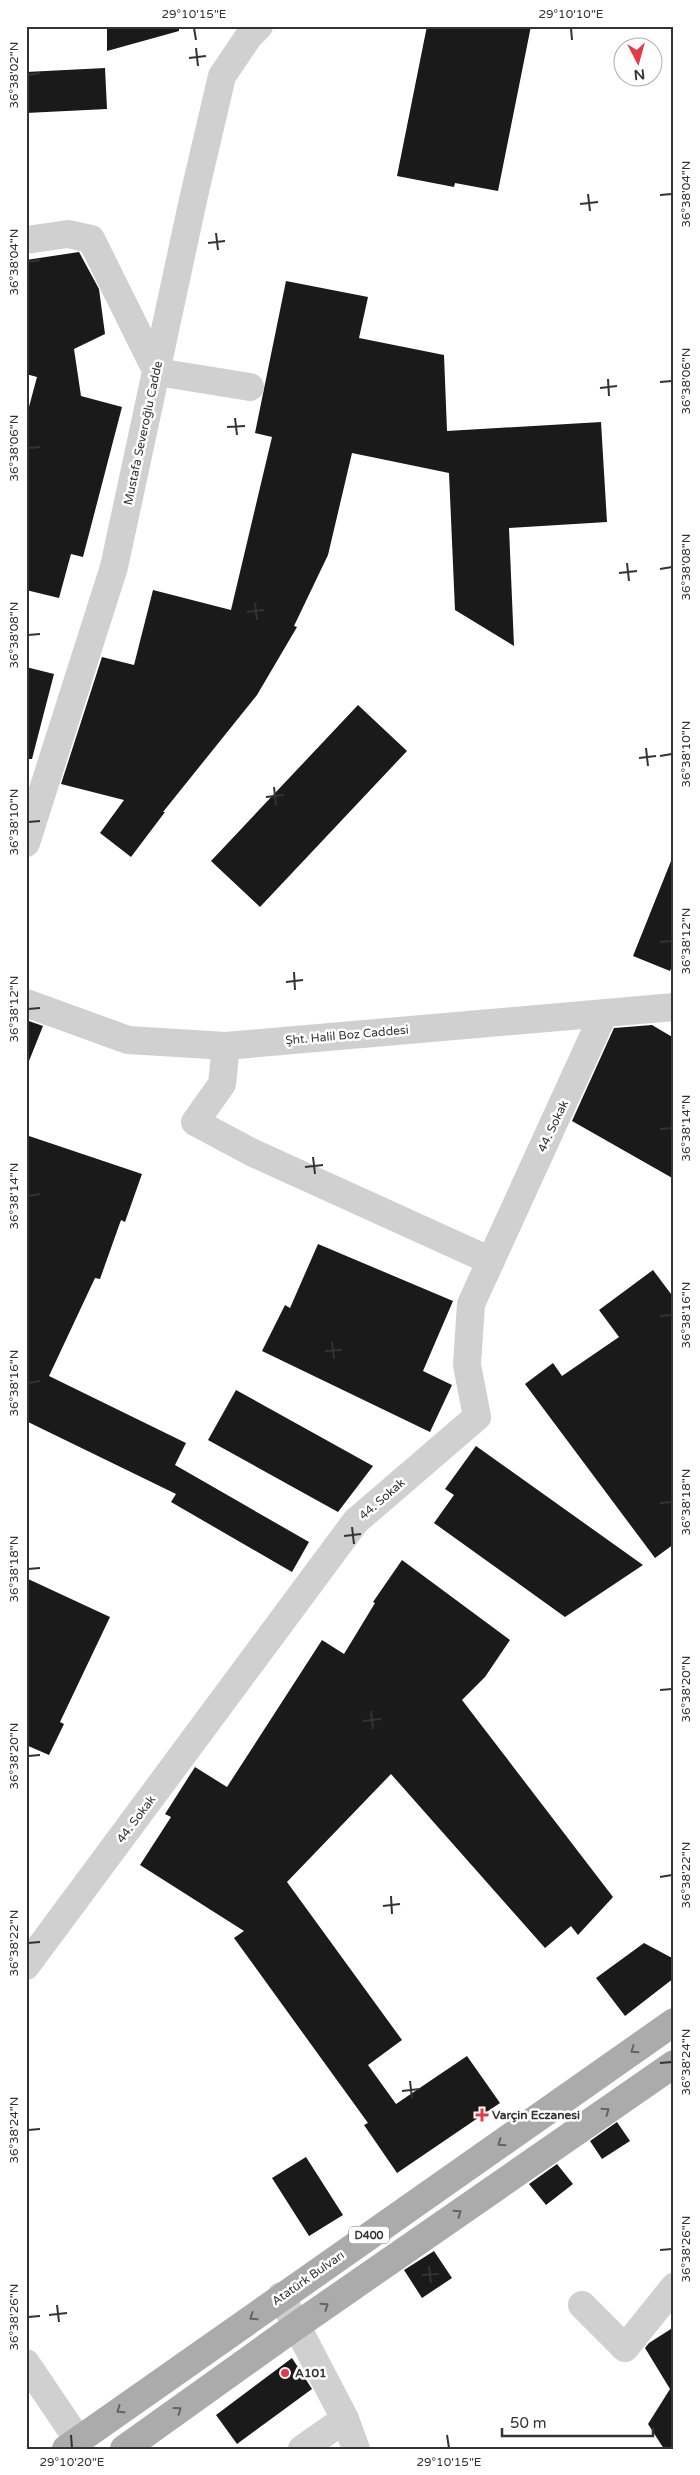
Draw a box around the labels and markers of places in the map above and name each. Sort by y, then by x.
place label: Varçin Eczanesi [492,2108,580,2123]
marker: Varçin Eczanesi [476,2109,488,2121]
place label: A101 [295,2366,327,2380]
marker: A101 [279,2367,291,2379]

